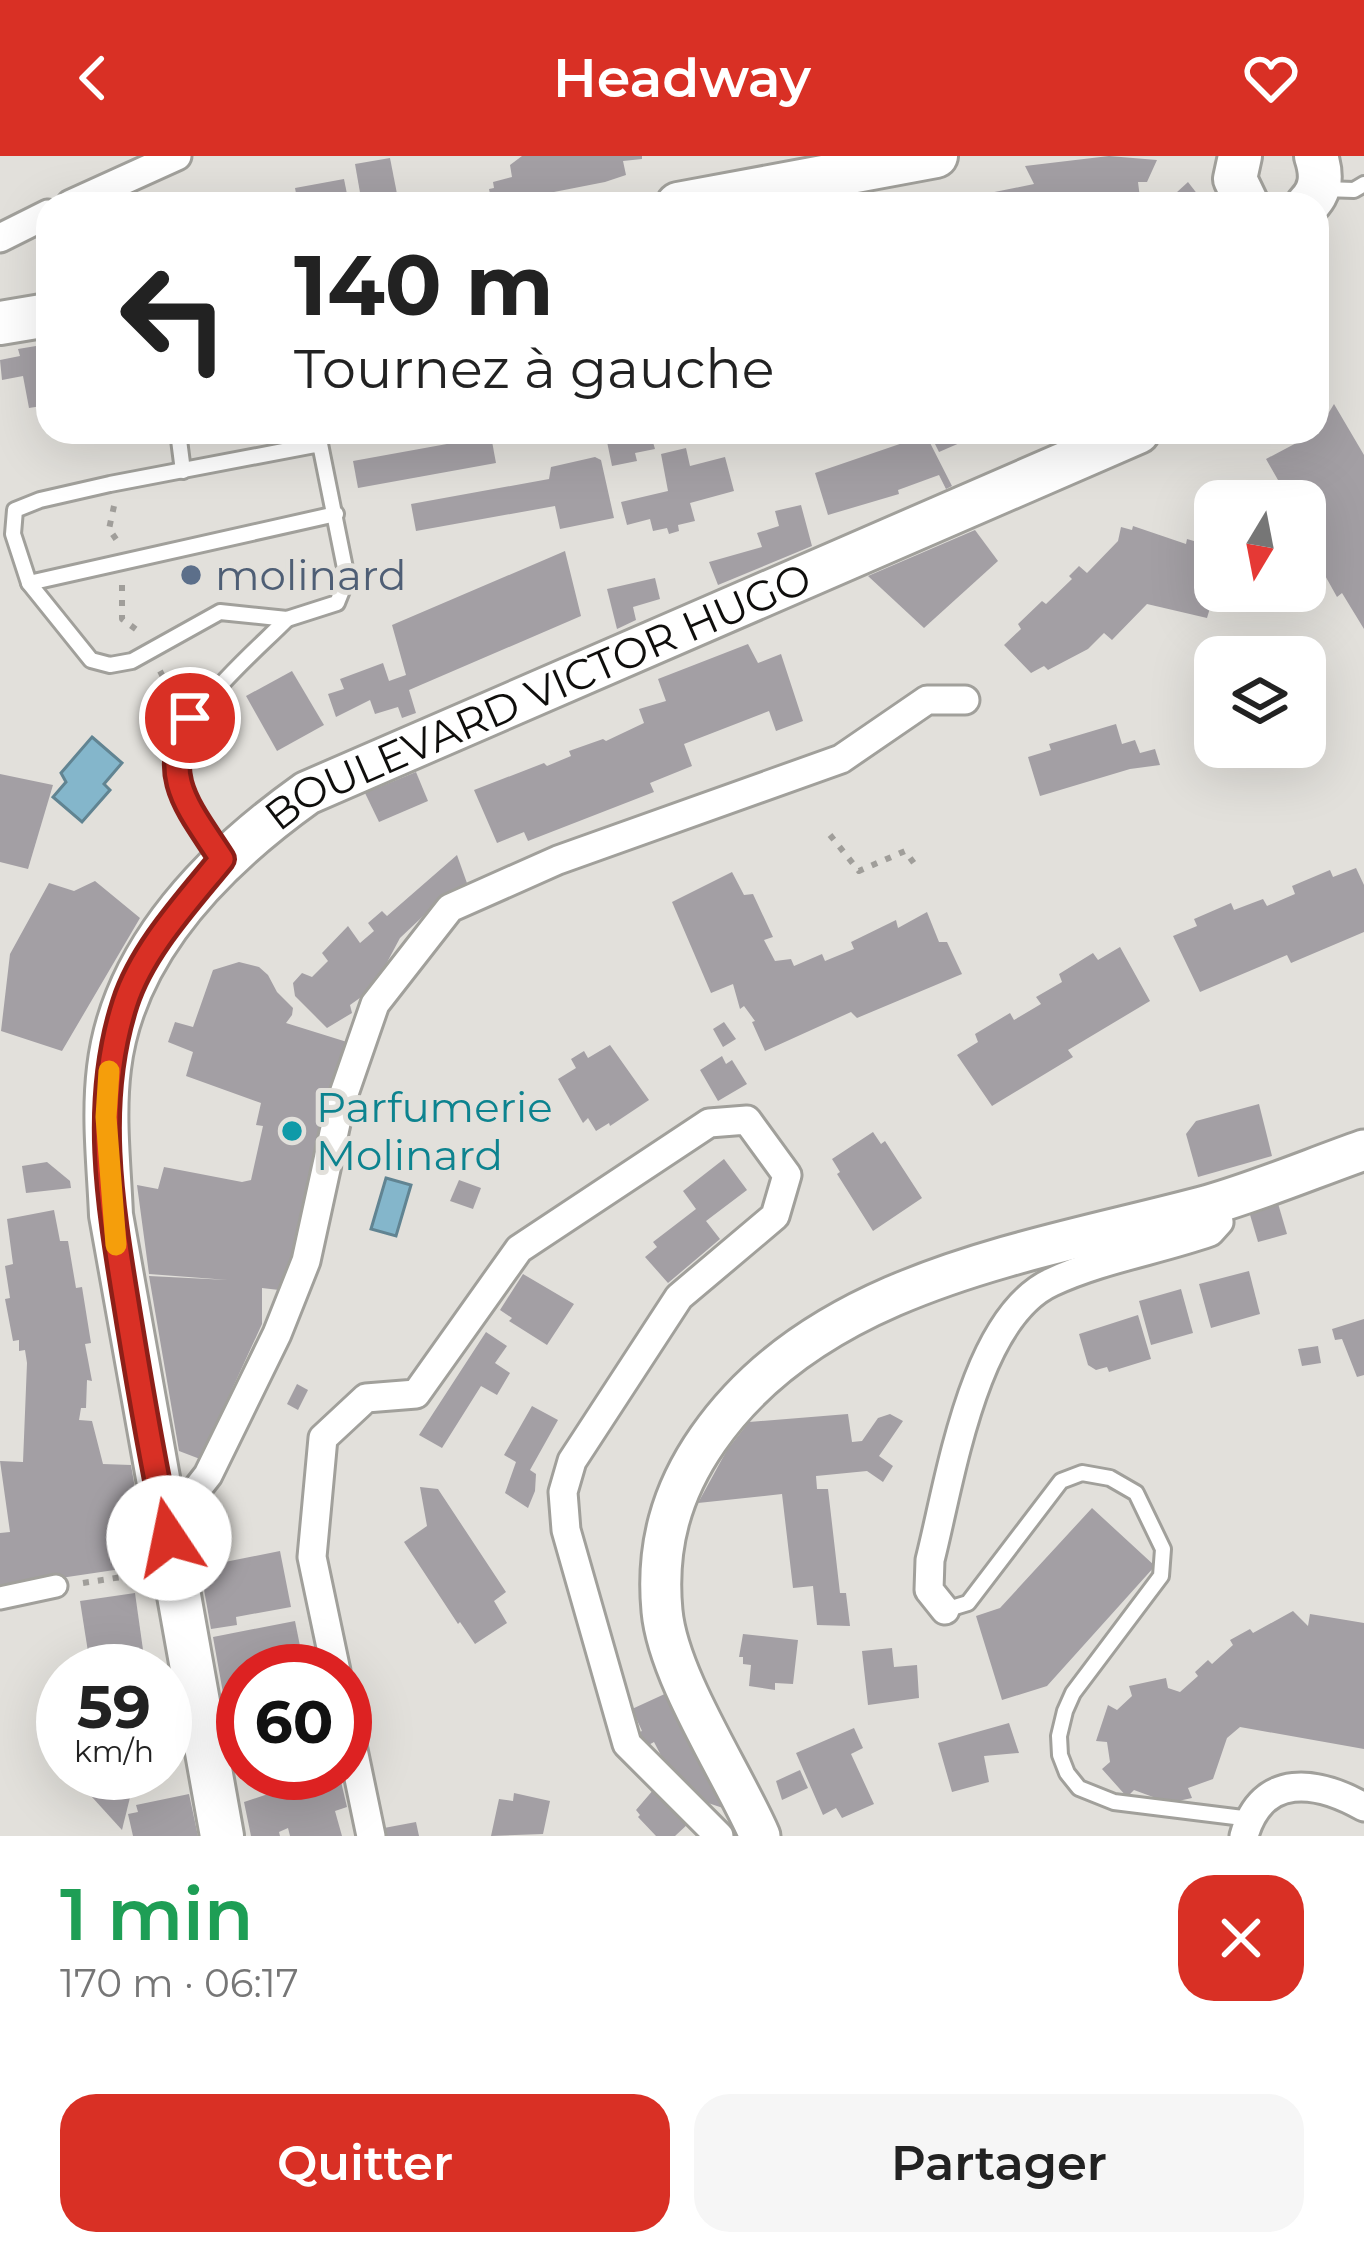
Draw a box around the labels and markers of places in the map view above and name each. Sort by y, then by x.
place label: molinard [215,549,406,601]
marker: molinard [178,562,204,588]
pin [139,667,241,769]
place label: Parfumerie Molinard [316,1081,553,1181]
marker: Parfumerie Molinard [279,1118,305,1144]

